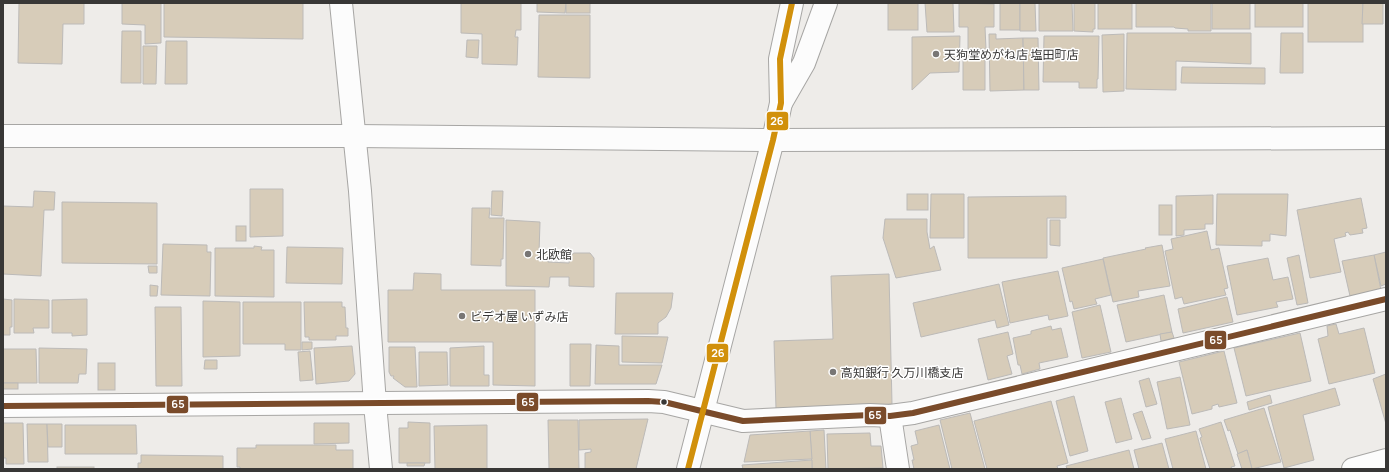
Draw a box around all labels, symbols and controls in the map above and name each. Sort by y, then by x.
place label: 天狗堂めがね店 塩田町店 [944,46,1078,63]
marker: 天狗堂めがね店 塩田町店 [931,49,941,59]
line badge: 26 [766,111,789,131]
text: 26 [770,113,784,128]
place label: 北欧館 [536,246,572,263]
marker: 北欧館 [523,249,533,259]
place label: ビデオ屋 いずみ店 [470,308,568,325]
marker: ビデオ屋 いずみ店 [457,311,467,321]
line badge: 65 [1204,330,1227,350]
text: 65 [1209,332,1223,347]
line badge: 26 [706,343,729,363]
text: 26 [711,345,725,360]
place label: 高知銀行 久万川橋支店 [841,364,963,381]
marker: 高知銀行 久万川橋支店 [828,367,838,377]
line badge: 65 [516,392,539,412]
text: 65 [521,394,535,409]
line badge: 65 [166,395,189,414]
text: 65 [171,396,185,411]
unlabelled marker [659,397,669,407]
line badge: 65 [864,406,887,425]
text: 65 [868,407,882,422]

